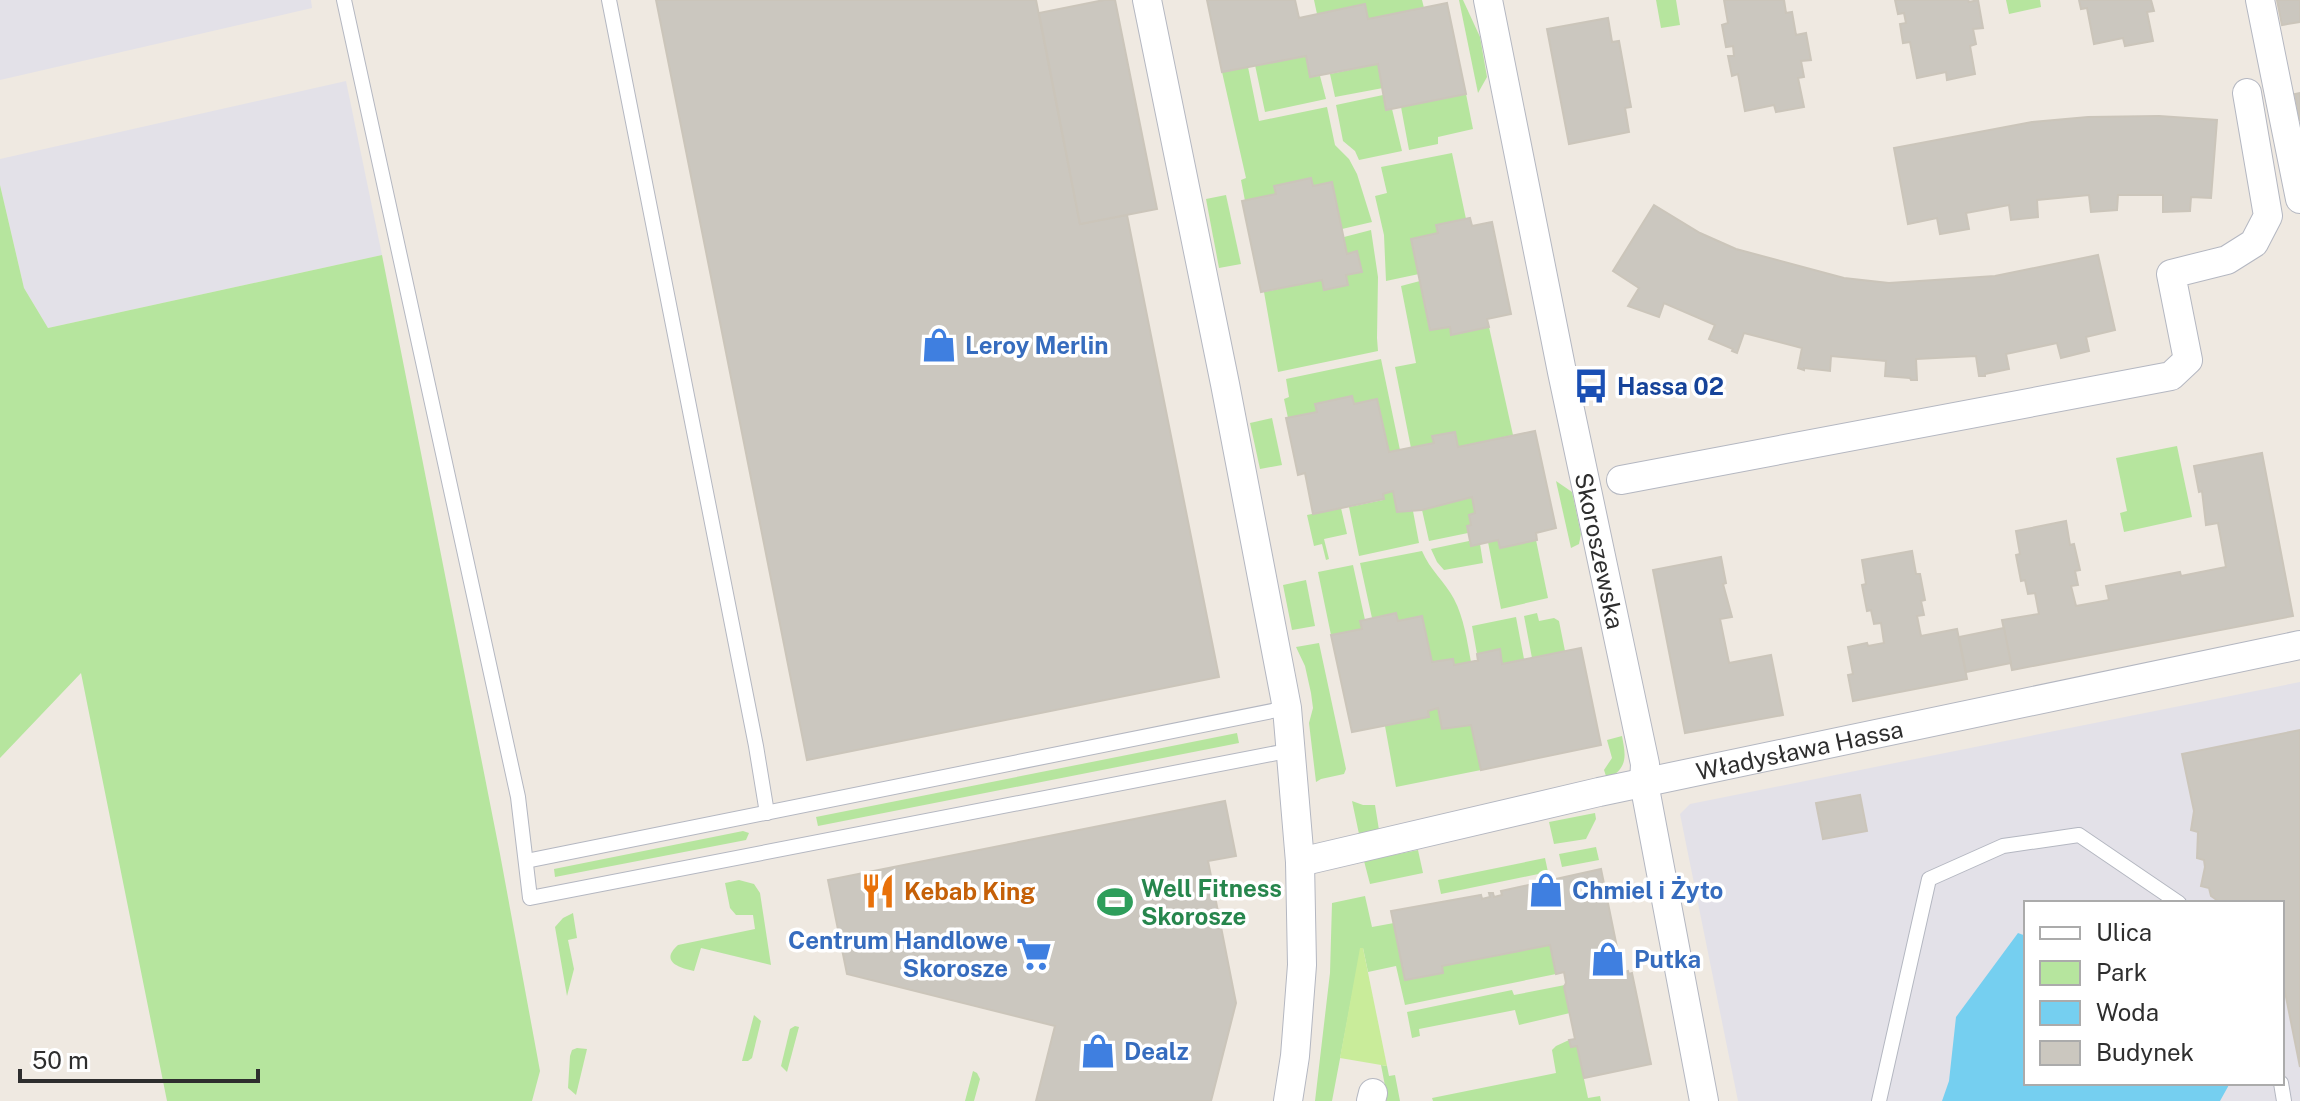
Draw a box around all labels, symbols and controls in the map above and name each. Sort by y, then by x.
shop icon: Leroy Merlin [920,326,958,364]
place label: Leroy Merlin [965,331,1108,359]
bus stop icon: Hassa 02 [1572,367,1610,405]
place label: Hassa 02 [1617,372,1724,400]
street label: Skoroszewska [1570,470,1630,632]
street label: Władysława Hassa [1694,715,1906,785]
shop icon: Chmiel i Żyto [1527,871,1565,909]
restaurant icon: Kebab King [859,872,897,910]
place label: Well Fitness Skorosze [1141,874,1282,930]
place label: Chmiel i Żyto [1572,876,1723,904]
place label: Kebab King [904,877,1035,905]
sports icon: Well Fitness Skorosze [1096,883,1134,921]
legend [2024,901,2284,1085]
text: Ulica [2096,918,2152,946]
place label: Centrum Handlowe Skorosze [788,926,1008,982]
supermarket icon: Centrum Handlowe Skorosze [1015,935,1053,973]
shop icon: Putka [1589,940,1627,978]
place label: Putka [1634,945,1701,973]
text: Park [2096,958,2147,986]
text: Woda [2096,998,2159,1026]
shop icon: Dealz [1079,1032,1117,1070]
scale bar [20,1033,258,1083]
place label: Dealz [1124,1037,1189,1065]
text: Budynek [2096,1038,2194,1066]
text: 50 m [32,1046,89,1074]

